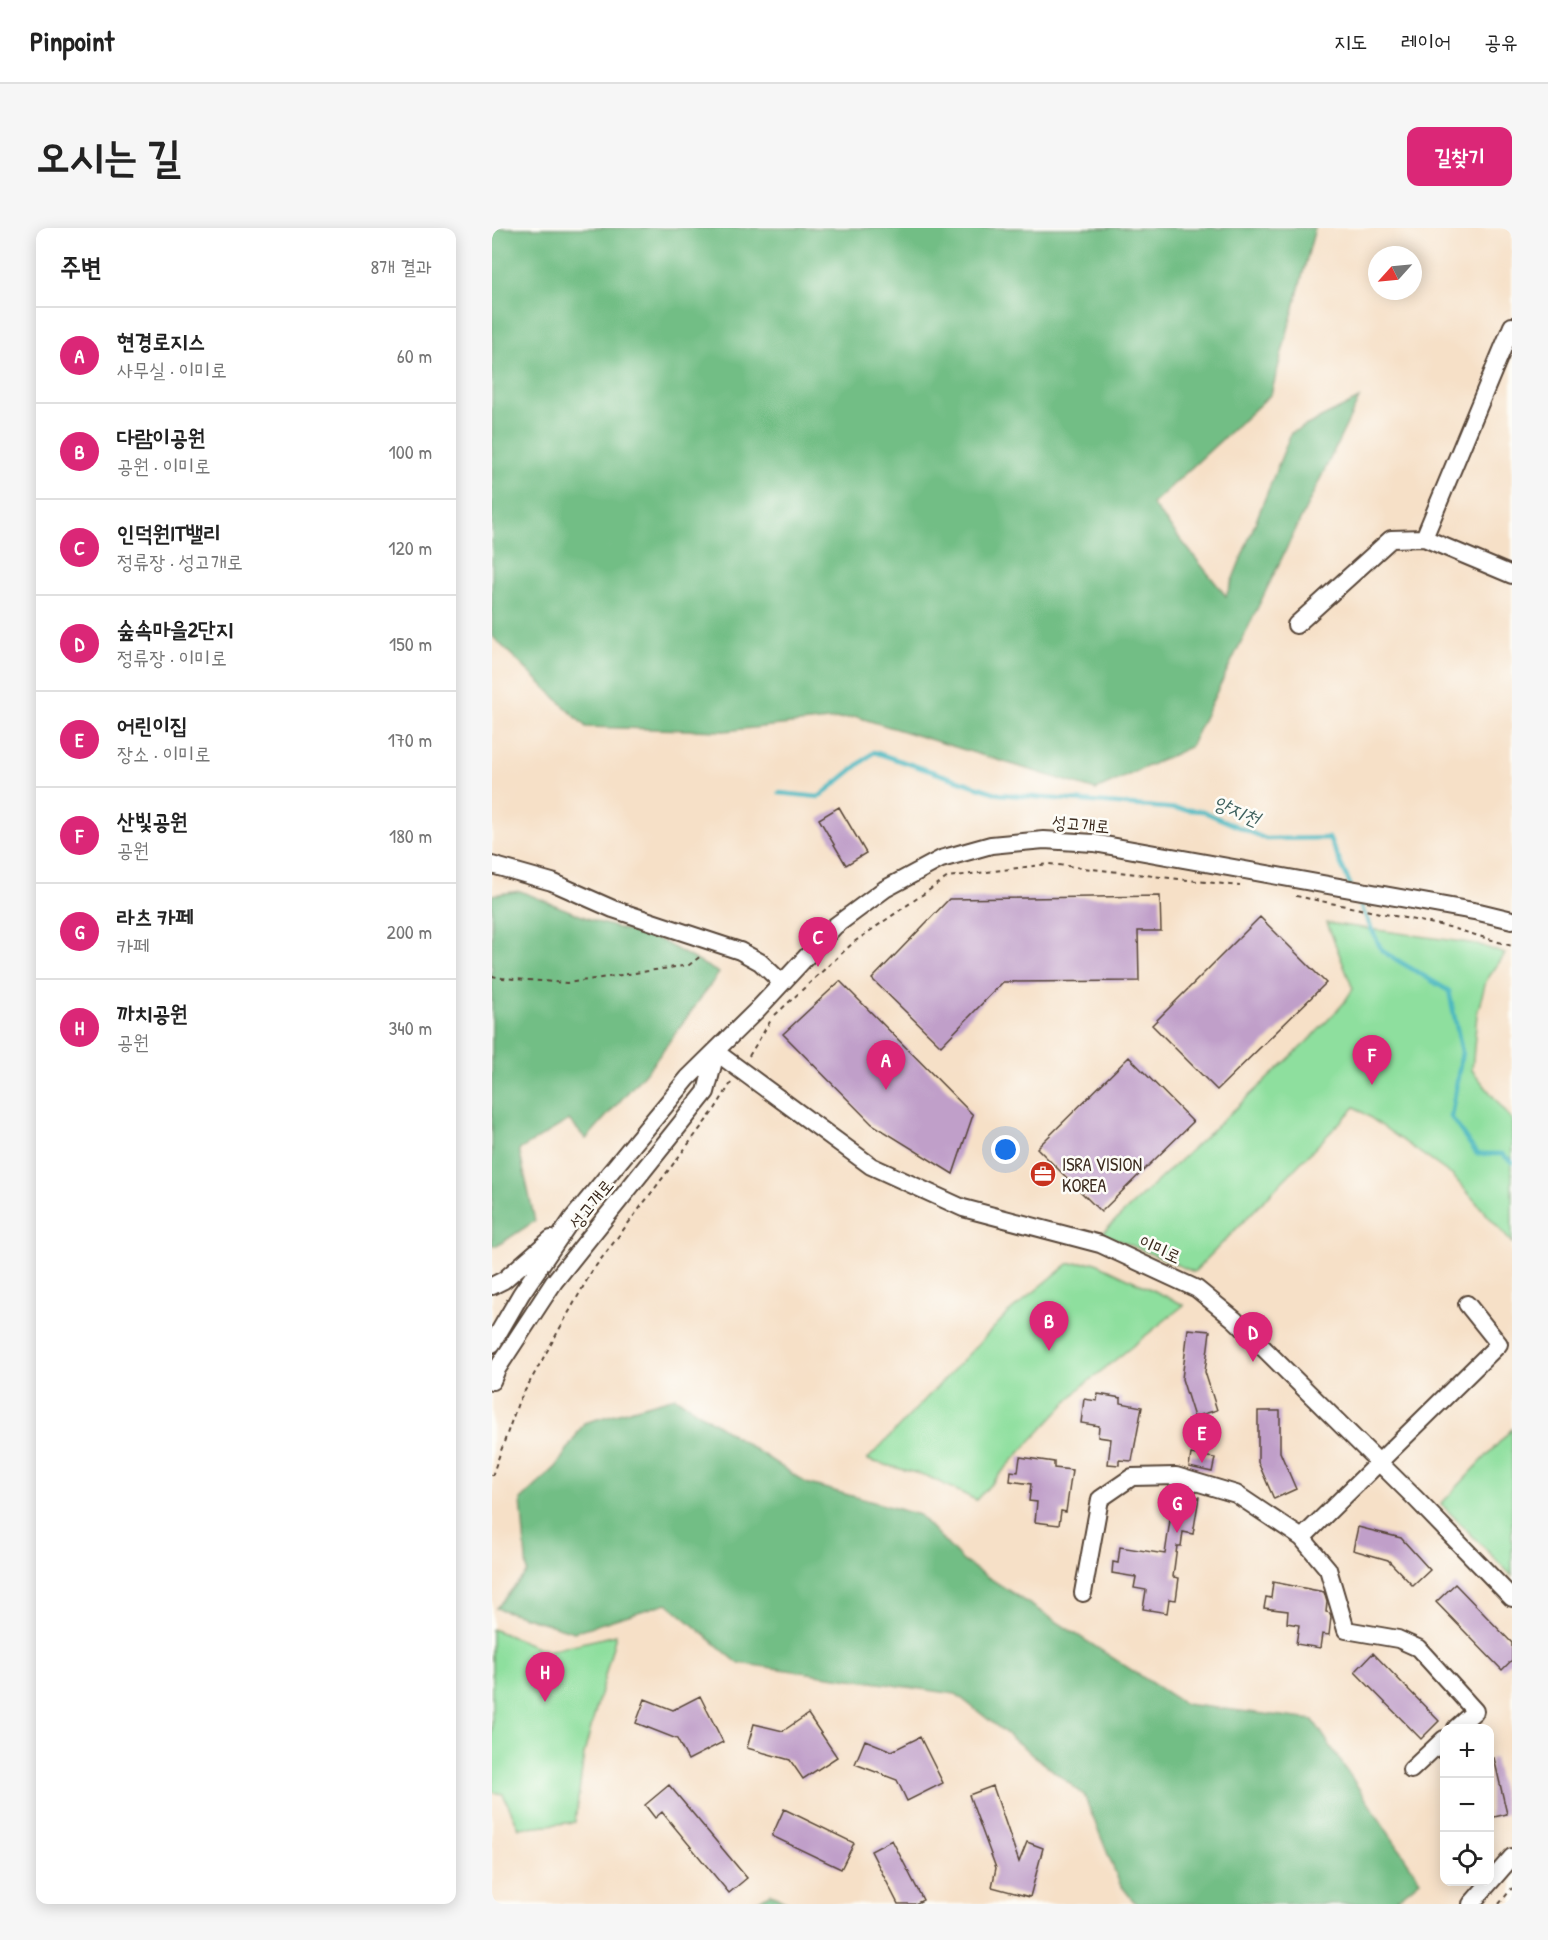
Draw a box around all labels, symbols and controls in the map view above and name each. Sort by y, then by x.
text: Pinpoint [30,22,114,60]
text: 지도 [1334,27,1368,56]
text: 레이어 [1401,27,1451,56]
text: 공유 [1484,27,1518,56]
text: 오시는 길 [36,127,181,184]
button: 길찾기 [1407,127,1512,186]
north arrow [1368,246,1422,300]
text: 주변 [60,249,102,284]
text: 8개 결과 [370,253,432,280]
text: 현경로지스 [117,326,206,356]
text: A [75,342,84,369]
text: 60 m [397,342,432,369]
text: 사무실 · 이미로 [117,356,227,383]
text: 다람이공원 [117,422,206,452]
text: B [74,438,85,465]
text: 100 m [389,438,432,465]
text: 공원 · 이미로 [117,452,211,479]
text: 인덕원IT밸리 [117,518,221,548]
text: C [74,534,85,561]
text: 120 m [388,534,432,561]
text: 정류장 · 성고개로 [117,548,243,575]
text: 숲속마을2단지 [117,614,234,644]
text: D [75,630,84,657]
text: 150 m [389,630,432,657]
text: 정류장 · 이미로 [117,644,227,671]
text: 어린이집 [117,710,188,740]
text: E [75,726,84,753]
text: 170 m [388,726,432,753]
text: 장소 · 이미로 [117,740,211,767]
water label: 양지천 [1210,788,1266,833]
text: 산빛공원 [117,806,188,836]
street label: 성고개로 [1051,809,1111,839]
text: F [76,822,83,849]
text: 180 m [389,822,432,849]
text: 공원 [117,836,149,863]
text: 라츠 카페 [117,902,193,932]
text: G [75,918,84,945]
text: 200 m [387,918,432,945]
pin: C [798,918,838,967]
text: 카페 [117,932,149,959]
text: 까치공원 [117,998,188,1028]
text: H [75,1014,84,1041]
text: 340 m [388,1014,432,1041]
text: 공원 [117,1028,149,1055]
pin: F [1352,1036,1392,1085]
pin: A [866,1040,906,1090]
your location [991,1135,1020,1164]
place label: ISRA VISION KOREA [1062,1152,1142,1198]
office icon: ISRA VISION KOREA [1028,1159,1058,1189]
street label: 성고개로 [563,1174,619,1234]
street label: 이미로 [1135,1229,1185,1269]
pin: B [1030,1302,1068,1351]
pin: D [1234,1312,1272,1362]
pin: E [1182,1414,1222,1463]
pin: G [1158,1484,1196,1533]
pin: H [526,1652,564,1702]
map controls [1440,1724,1494,1886]
button: + [1440,1724,1494,1778]
button: − [1440,1778,1494,1832]
button: locate [1440,1832,1494,1886]

